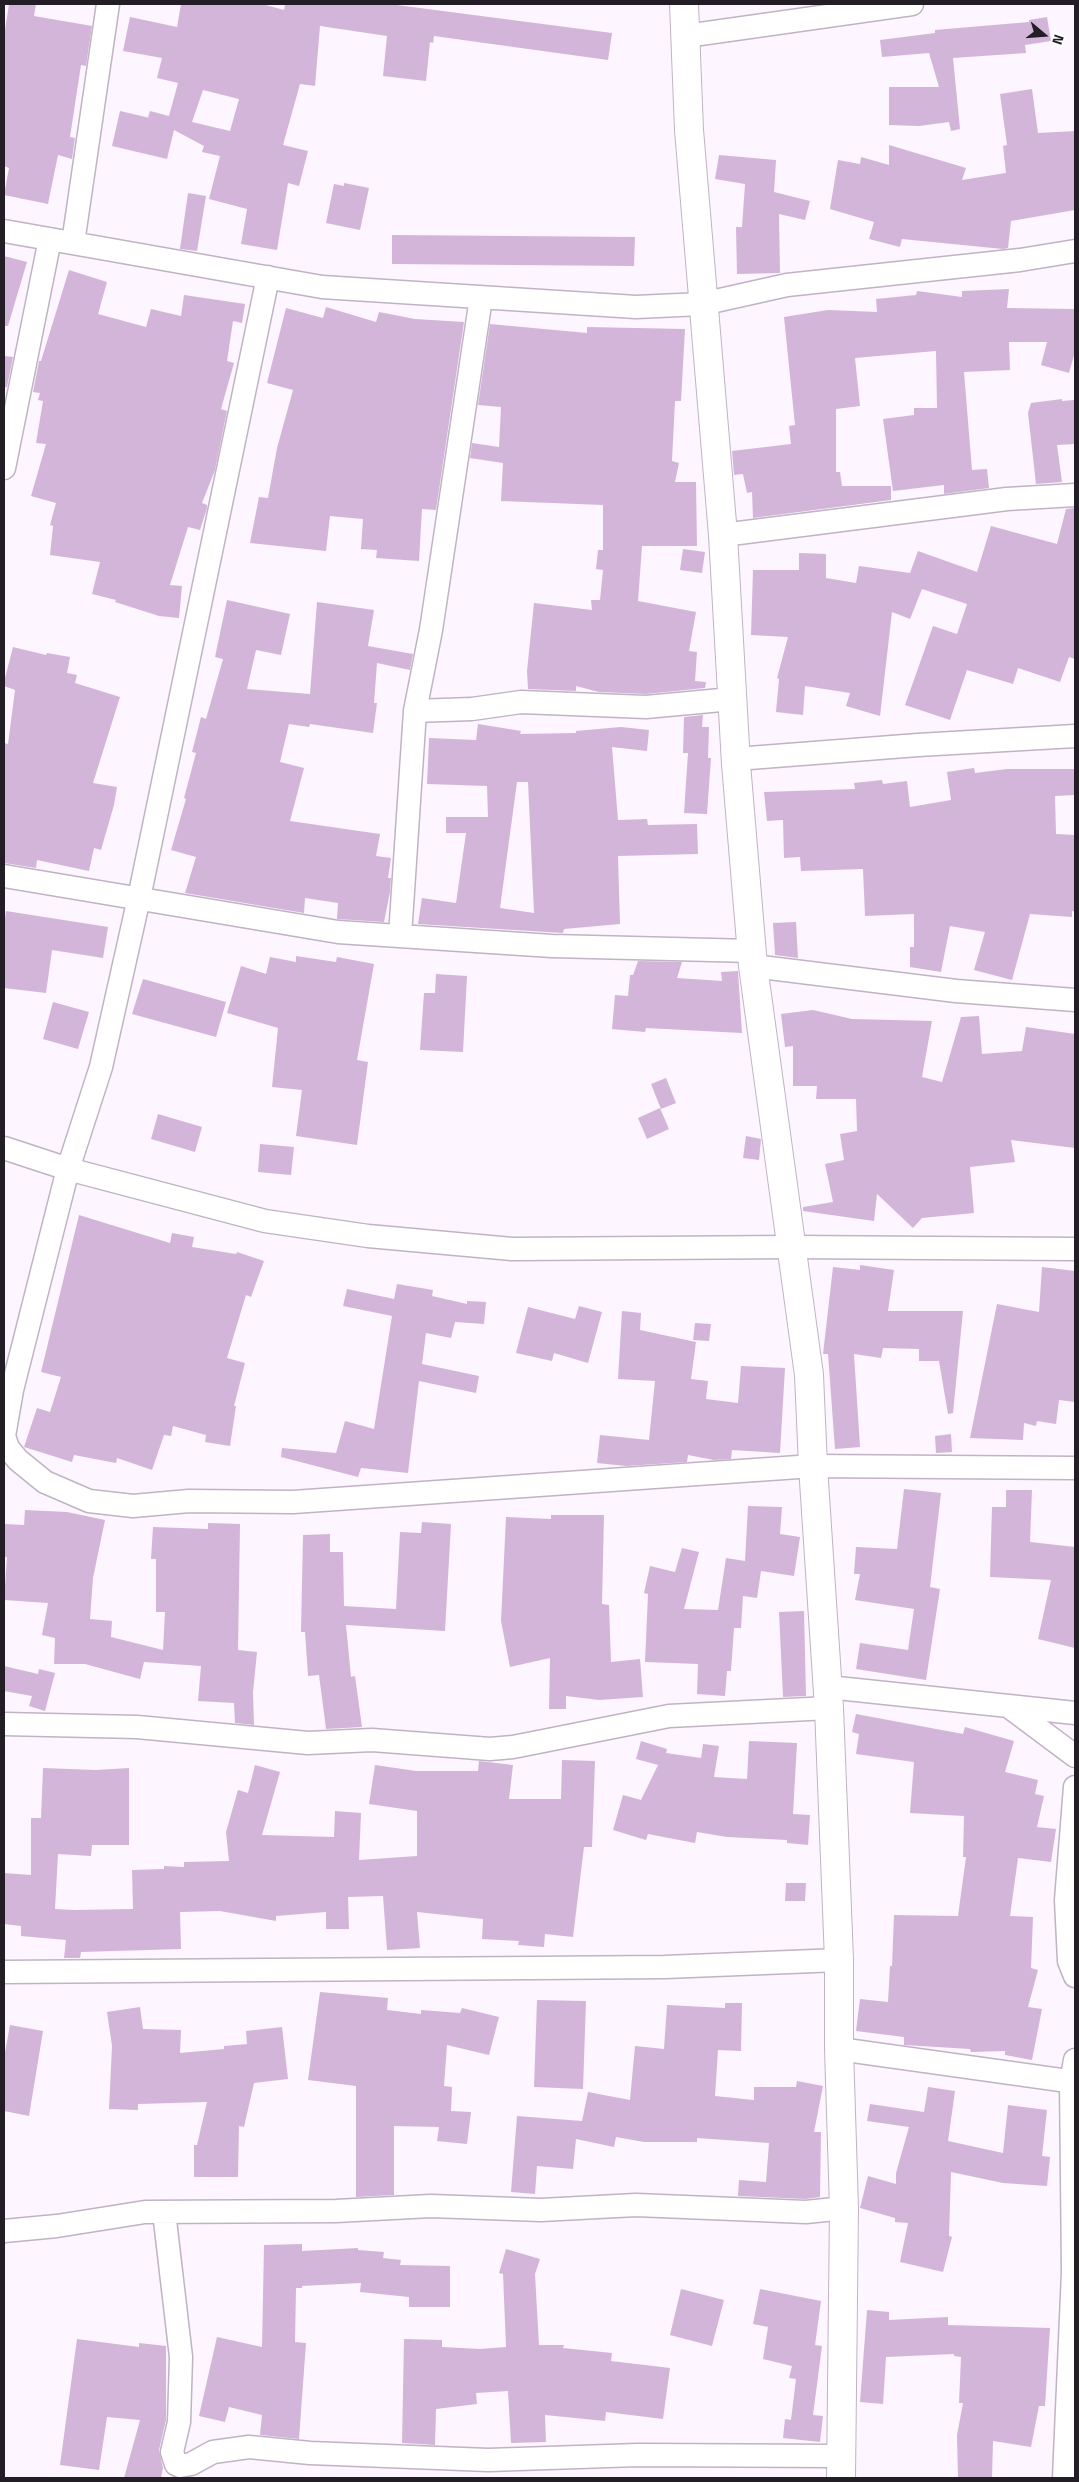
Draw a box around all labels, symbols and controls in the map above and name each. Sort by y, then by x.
north arrow [1019,10,1069,60]
text: N [1047,32,1070,48]

